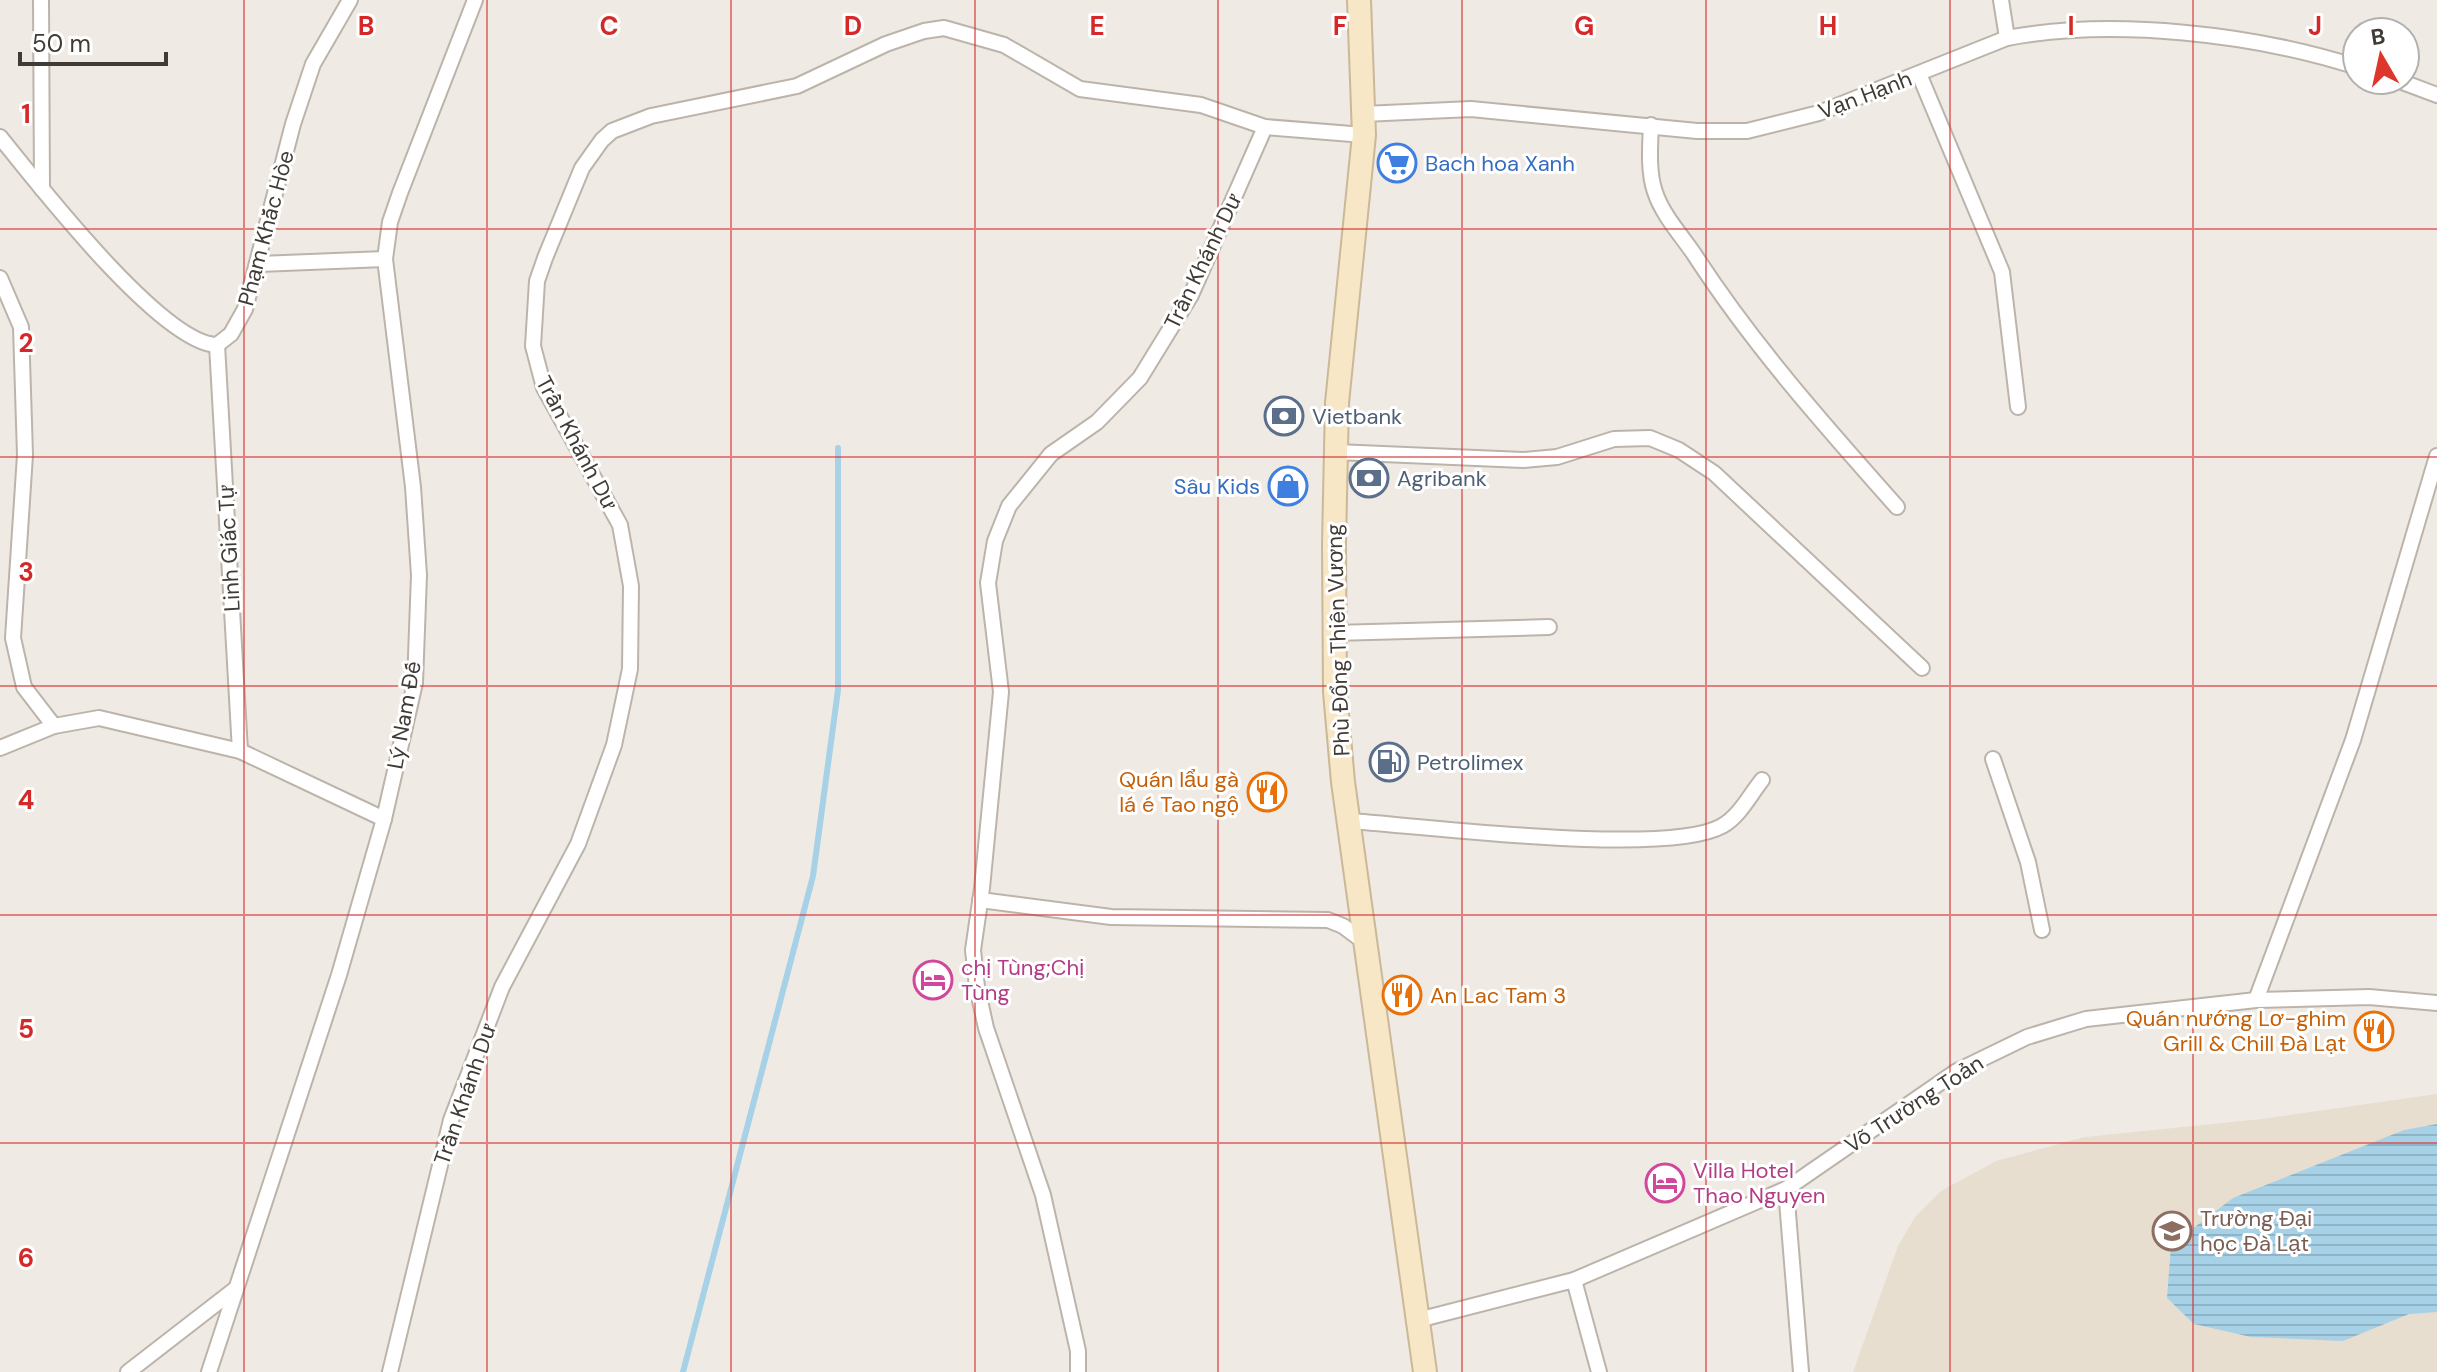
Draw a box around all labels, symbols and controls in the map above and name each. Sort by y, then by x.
text: B [358,9,374,43]
text: C [599,9,619,43]
text: D [844,9,862,43]
text: E [1089,9,1105,43]
text: F [1333,9,1347,43]
text: G [1574,9,1594,43]
text: H [1819,9,1837,43]
text: I [2067,9,2075,43]
text: J [2308,9,2322,43]
scale bar [20,16,166,66]
north arrow [2341,16,2421,96]
text: B [2369,21,2387,52]
text: 50 m [32,28,91,59]
street label: Vạn Hạnh [1814,64,1916,126]
text: 1 [21,97,31,131]
supermarket icon: Bach hoa Xanh [1376,142,1418,184]
street label: Phạm Khắc Hòe [231,147,301,309]
place label: Bach hoa Xanh [1425,149,1575,178]
street label: Trần Khánh Dư [1157,188,1249,334]
text: 2 [18,326,34,360]
street label: Trần Khánh Dư [529,371,625,515]
bank icon: Vietbank [1263,395,1305,437]
place label: Vietbank [1312,402,1402,431]
bank icon: Agribank [1348,457,1390,499]
place label: Agribank [1397,464,1487,493]
shop icon: Sâu Kids [1267,465,1309,507]
place label: Sâu Kids [1174,472,1260,501]
street label: Linh Giác Tự [211,483,247,612]
street label: Phù Đổng Thiên Vương [1319,523,1357,757]
text: 3 [18,555,34,589]
street label: Lý Nam Đế [380,659,428,771]
fuel station icon: Petrolimex [1368,741,1410,783]
place label: Petrolimex [1417,748,1523,777]
place label: Quán lẩu gà lá é Tao ngộ [1119,765,1239,819]
restaurant icon: Quán lẩu gà lá é Tao ngộ [1246,771,1288,813]
text: 4 [18,783,34,817]
place label: chị Tùng;Chị Tùng [961,953,1084,1007]
hotel icon: chị Tùng;Chị Tùng [912,959,954,1001]
restaurant icon: An Lac Tam 3 [1381,974,1423,1016]
place label: An Lac Tam 3 [1430,981,1566,1010]
place label: Quán nướng Lơ-ghim Grill & Chill Đà Lạt [2126,1004,2346,1058]
restaurant icon: Quán nướng Lơ-ghim Grill & Chill Đà Lạt [2353,1010,2395,1052]
text: 5 [18,1012,34,1046]
street label: Trần Khánh Dư [427,1019,503,1169]
street label: Võ Trường Toản [1839,1048,1989,1160]
place label: Villa Hotel Thao Nguyen [1693,1156,1825,1210]
hotel icon: Villa Hotel Thao Nguyen [1644,1162,1686,1204]
place label: Trường Đại học Đà Lạt [2200,1204,2312,1258]
school or university icon: Trường Đại học Đà Lạt [2151,1210,2193,1252]
text: 6 [18,1241,34,1275]

